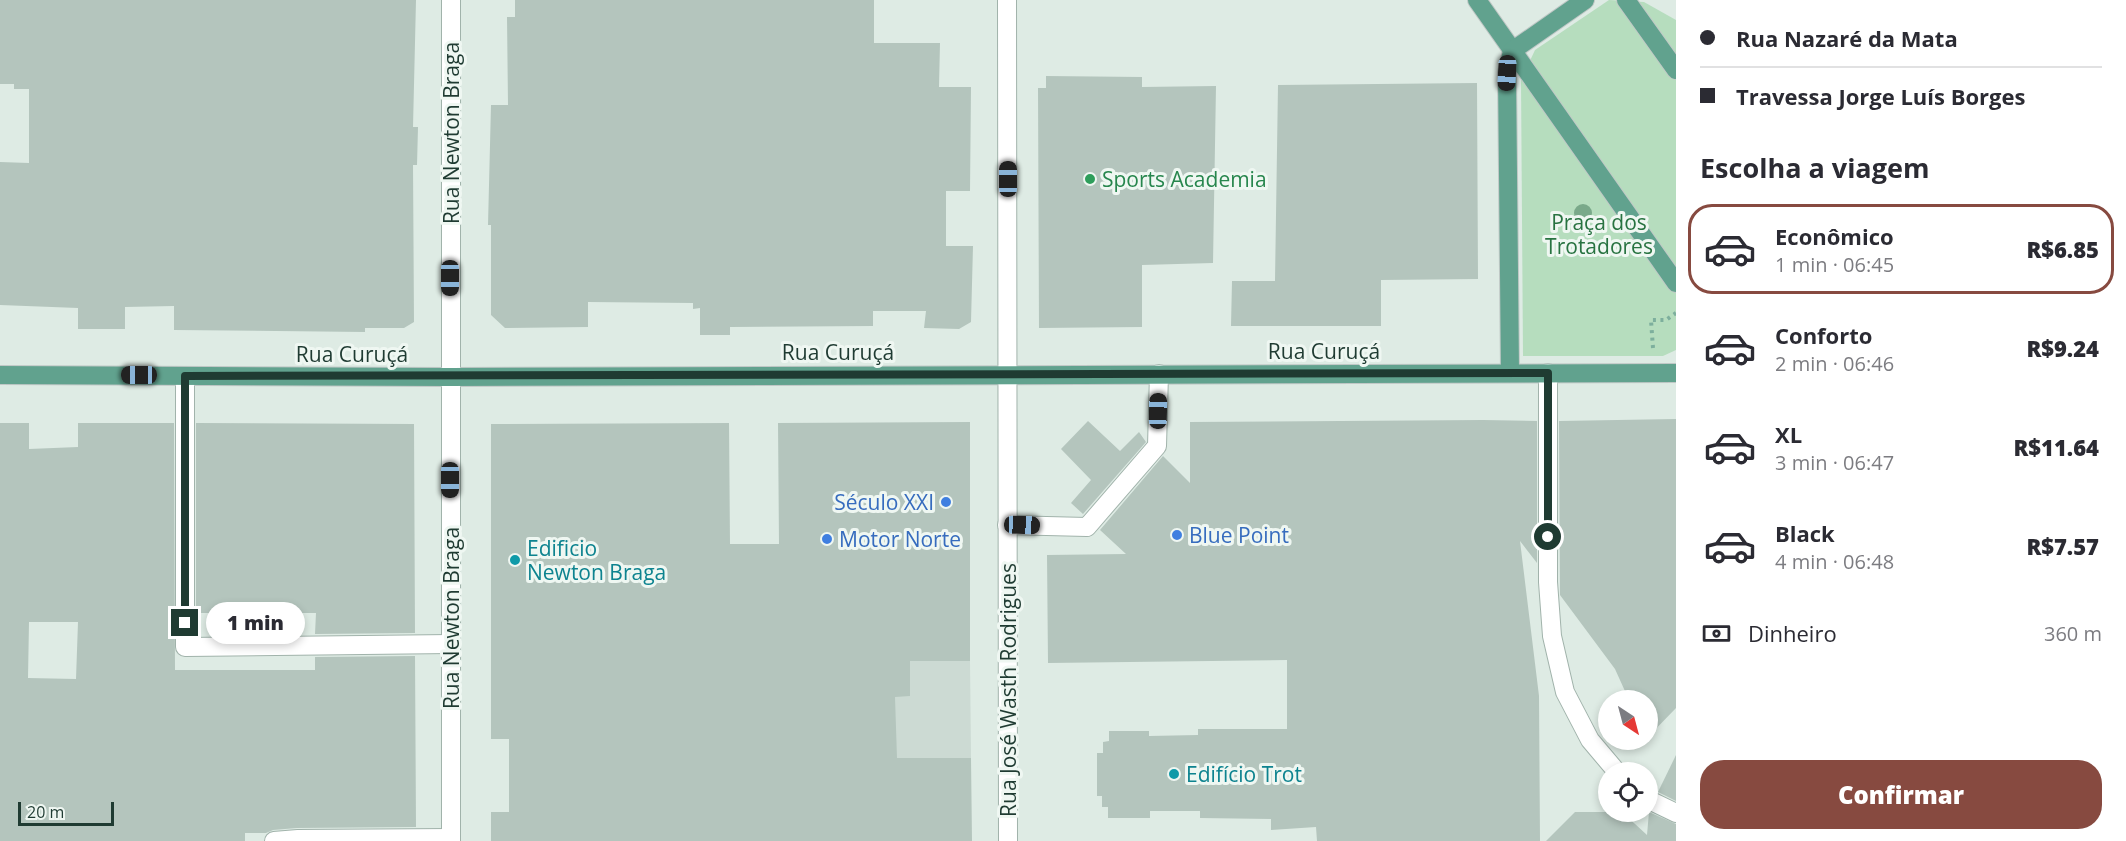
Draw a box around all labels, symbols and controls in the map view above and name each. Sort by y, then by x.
text: Rua Nazaré da Mata [1736,23,1958,53]
street label: Rua Newton Braga [437,42,465,224]
car [1497,55,1517,91]
text: Travessa Jorge Luís Borges [1736,81,2025,111]
text: Escolha a viagem [1700,149,1929,186]
car [999,161,1017,197]
place label: Sports Academia [1102,165,1267,193]
marker: Sports Academia [1083,172,1097,186]
park label: Praça dos Trotadores [1545,208,1653,260]
text: Econômico [1775,221,1894,251]
icon: car [1703,222,1757,276]
text: R$6.85 [2026,234,2099,264]
text: 1 min · 06:45 [1775,251,1894,278]
car [441,260,459,296]
text: Conforto [1775,320,1872,350]
icon: car [1703,321,1757,375]
text: R$9.24 [2026,333,2099,363]
street label: Rua Curuçá [1268,337,1380,365]
street label: Rua Curuçá [782,338,894,366]
street label: Rua Curuçá [296,340,408,368]
text: 2 min · 06:46 [1775,350,1894,377]
car [121,366,157,384]
car [1149,393,1167,429]
text: XL [1775,419,1802,449]
icon: car [1703,420,1757,474]
text: R$11.64 [2013,432,2099,462]
text: 3 min · 06:47 [1775,449,1894,476]
car [441,462,459,498]
place label: Século XXI [834,488,934,516]
marker: Século XXI [939,495,953,509]
car [1004,515,1040,535]
text: Black [1775,518,1835,548]
icon: car [1703,519,1757,573]
place label: Blue Point [1189,521,1289,549]
route start [1534,523,1561,550]
place label: Motor Norte [839,525,961,553]
street label: Rua Newton Braga [437,527,465,709]
marker: Blue Point [1170,528,1184,542]
text: R$7.57 [2026,531,2099,561]
marker: Motor Norte [820,532,834,546]
place label: Edificio Newton Braga [527,534,666,586]
text: 4 min · 06:48 [1775,548,1894,575]
marker: Edificio Newton Braga [508,553,522,567]
street label: Rua José Wasth Rodrigues [994,563,1022,817]
callout: 1 min [206,602,305,644]
route end [171,609,198,636]
text: 1 min [227,609,284,636]
icon: cash [1700,617,1733,650]
text: Dinheiro [1748,618,1837,648]
text: 360 m [2044,620,2102,647]
north arrow [1598,690,1658,750]
map controls [1598,690,1658,822]
place label: Edifício Trot [1186,760,1302,788]
button: Confirmar [1700,760,2102,829]
button: locate [1598,762,1658,822]
marker: Edifício Trot [1167,767,1181,781]
scale bar [18,799,114,826]
text: 20 m [27,801,64,823]

